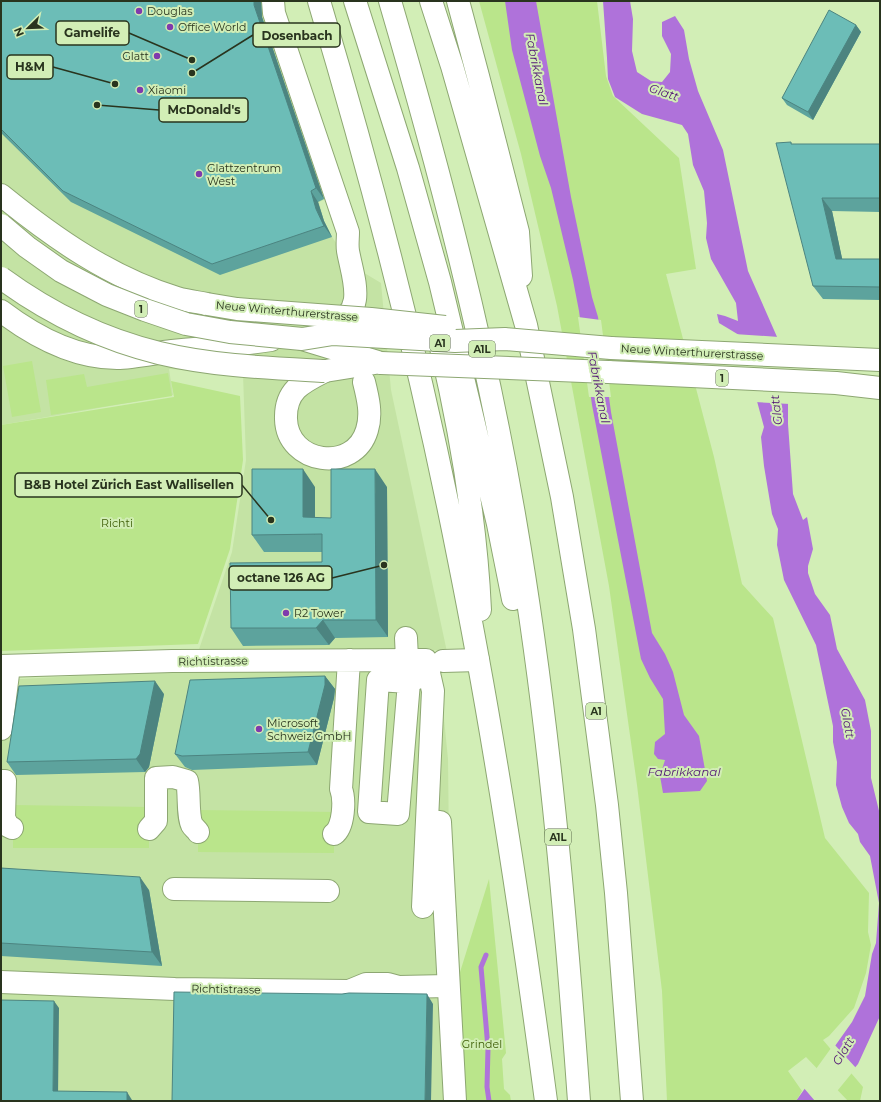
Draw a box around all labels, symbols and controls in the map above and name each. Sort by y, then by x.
place label: Douglas [147,4,193,18]
marker: Douglas [134,6,144,16]
north arrow [8,8,48,48]
place label: Office World [178,20,247,34]
callout: Gamelife [56,21,129,45]
marker: Office World [165,22,175,32]
callout: Dosenbach [253,23,340,47]
text: N [11,25,27,39]
text: Gamelife [64,25,121,40]
text: Dosenbach [262,28,332,43]
water label: Fabrikkanal [523,32,551,107]
place label: Glatt [122,49,150,63]
marker: Glatt [152,51,162,61]
callout: H&M [7,55,53,79]
text: H&M [15,59,45,74]
water label: Glatt [647,80,681,104]
place label: Xiaomi [148,83,186,97]
marker: Xiaomi [135,85,145,95]
callout: McDonald's [159,98,248,122]
text: McDonald's [167,102,241,117]
place label: Glattzentrum West [207,161,281,188]
marker: Glattzentrum West [194,169,204,179]
street label: Neue Winterthurerstrasse [215,298,359,324]
road number: 1 [135,301,147,317]
road number: A1 [430,335,450,351]
road number: A1L [469,341,495,357]
street label: Neue Winterthurerstrasse [620,341,764,363]
water label: Fabrikkanal [585,350,613,425]
road number: 1 [716,370,728,386]
water label: Glatt [767,394,785,426]
callout: B&B Hotel Zürich East Wallisellen [15,473,242,497]
text: B&B Hotel Zürich East Wallisellen [24,477,234,492]
park label: Richti [101,516,133,530]
callout: octane 126 AG [229,566,332,590]
text: octane 126 AG [237,570,325,585]
place label: R2 Tower [294,606,344,620]
marker: R2 Tower [281,608,291,618]
street label: Richtistrasse [178,653,248,669]
road number: A1 [586,703,606,719]
water label: Glatt [838,707,858,739]
place label: Microsoft Schweiz GmbH [267,716,351,743]
marker: Microsoft Schweiz GmbH [254,724,264,734]
water label: Fabrikkanal [647,764,721,779]
road number: A1L [545,829,571,845]
street label: Richtistrasse [191,981,261,997]
water label: Glatt [829,1034,857,1068]
park label: Grindel [462,1037,502,1051]

